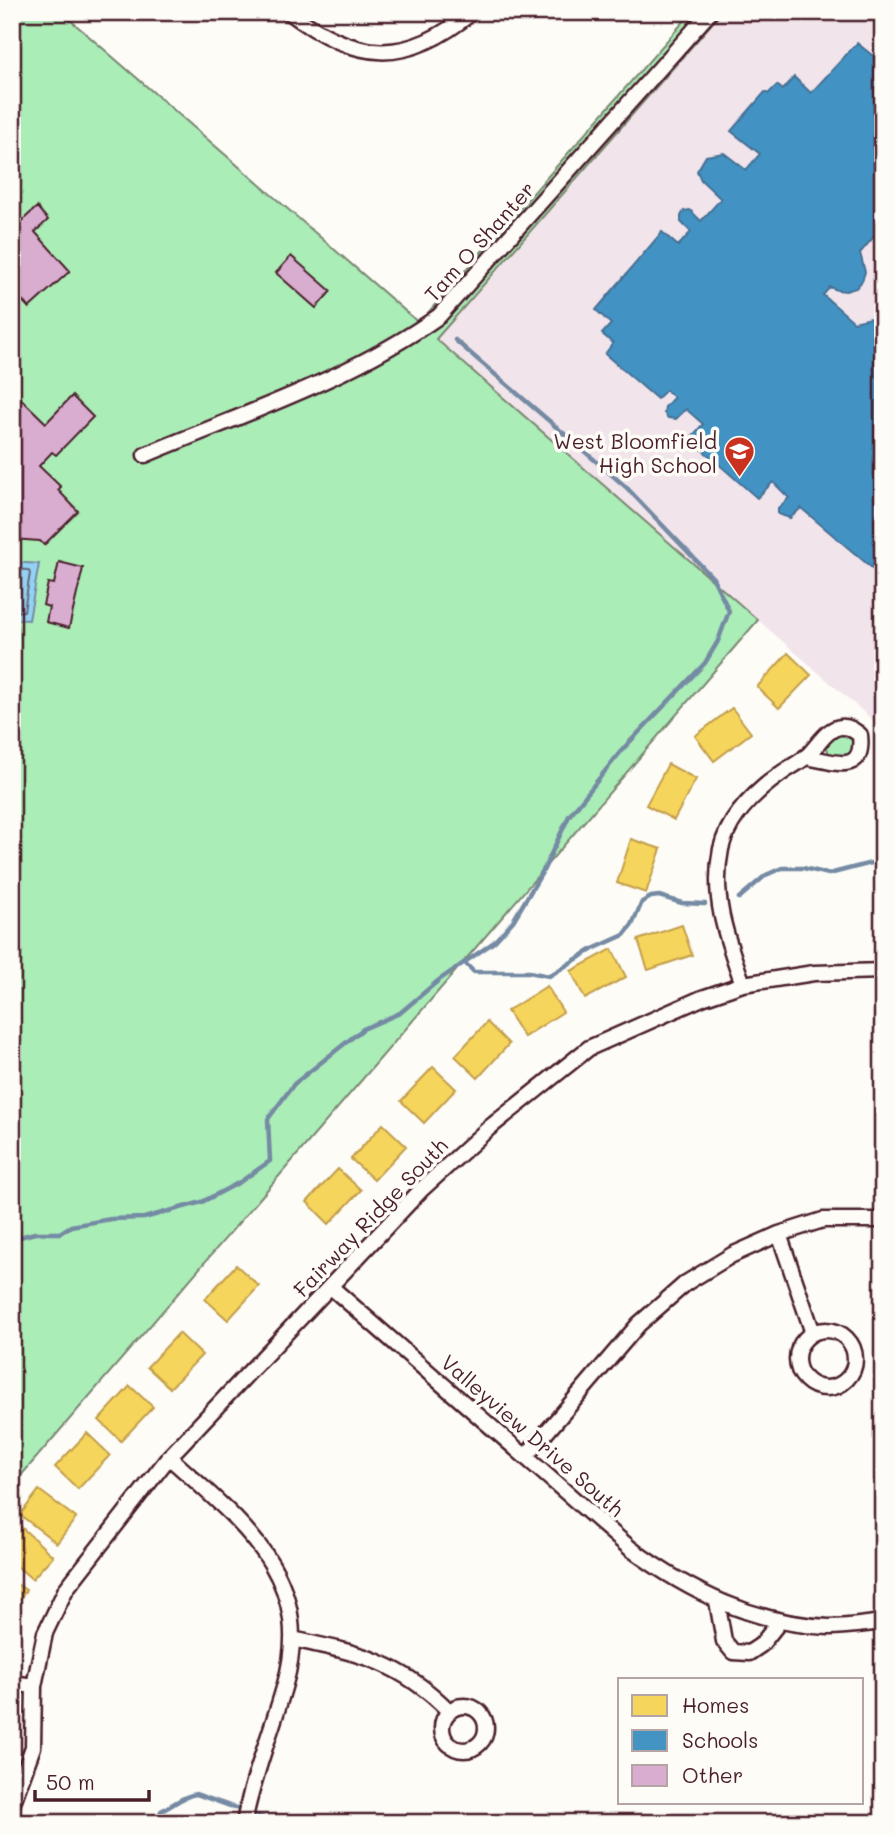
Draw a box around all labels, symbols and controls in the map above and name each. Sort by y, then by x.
street label: Tam O Shanter [418,175,540,307]
place label: West Bloomfield High School [553,427,717,478]
school or university icon: West Bloomfield High School [723,435,757,479]
street label: Fairway Ridge South [287,1132,453,1302]
street label: Valleyview Drive South [436,1348,630,1522]
legend [618,1678,864,1804]
text: Homes [682,1691,749,1718]
text: Schools [682,1726,758,1753]
scale bar [35,1758,149,1802]
text: Other [682,1761,743,1788]
text: 50 m [46,1768,95,1795]

